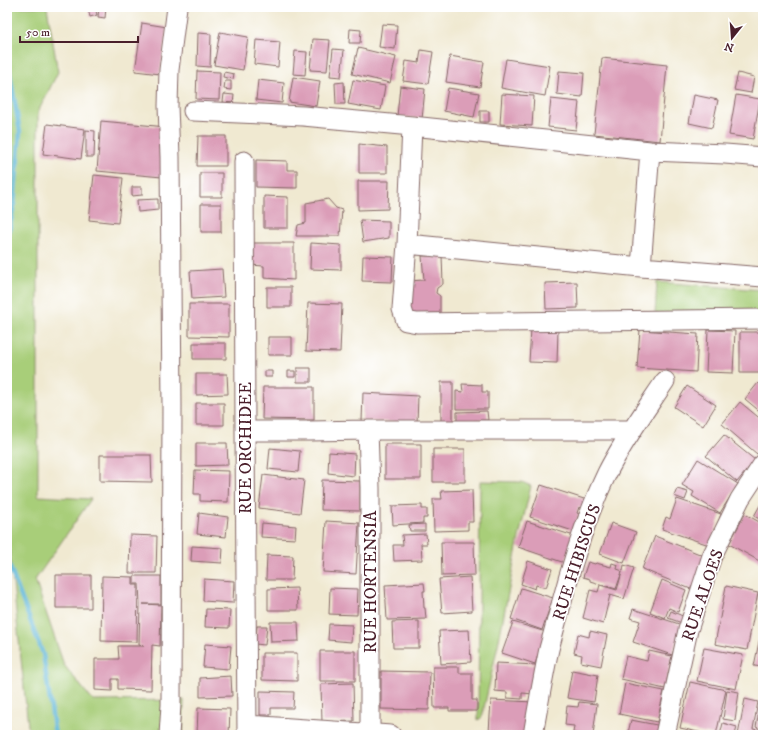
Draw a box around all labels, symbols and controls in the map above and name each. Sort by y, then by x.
scale bar [20,18,138,44]
north arrow [712,18,752,58]
text: 50 m [26,25,50,40]
text: N [723,39,736,55]
street label: RUE ORCHIDEE [235,382,257,514]
street label: RUE HIBISCUS [548,501,606,623]
street label: RUE HORTENSIA [360,511,382,653]
street label: RUE ALOES [677,546,729,644]

